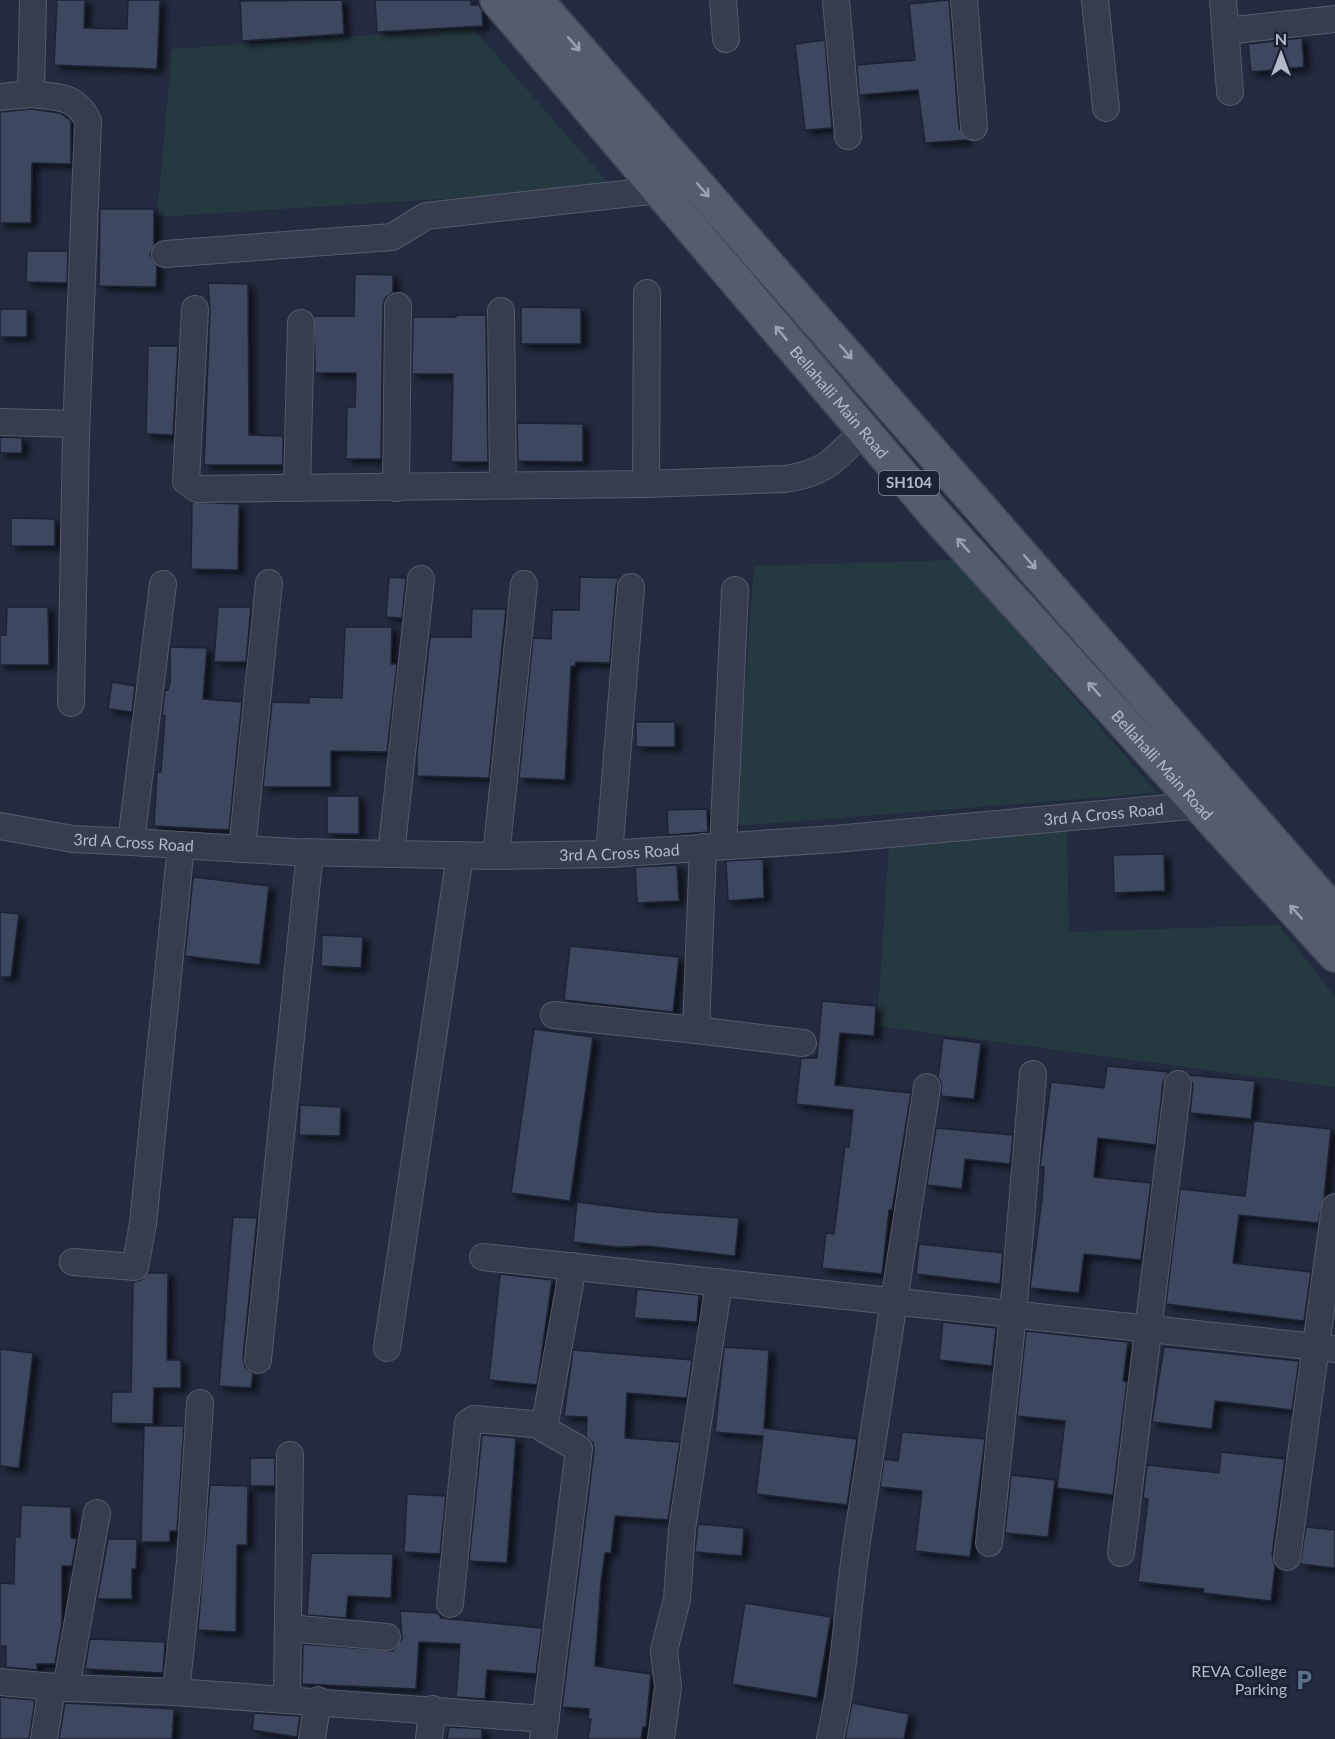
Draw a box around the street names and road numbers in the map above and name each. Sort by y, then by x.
street label: Bellahalli Main Road [787,342,893,462]
road number: SH104 [879,471,939,495]
street label: Bellahalli Main Road [1108,706,1217,823]
street label: 3rd A Cross Road [1043,798,1165,829]
street label: 3rd A Cross Road [73,829,194,855]
street label: 3rd A Cross Road [559,839,680,864]

